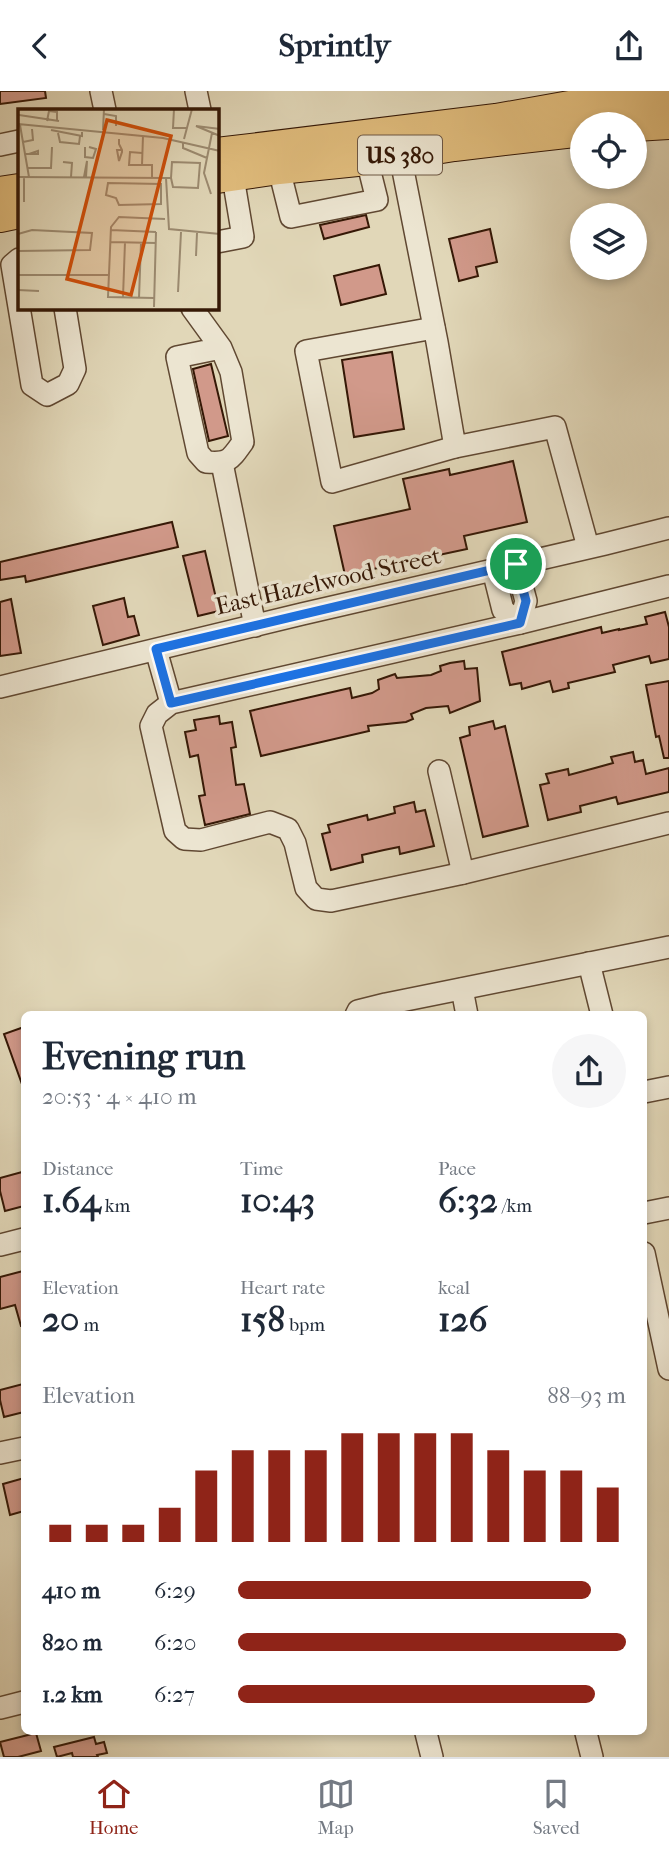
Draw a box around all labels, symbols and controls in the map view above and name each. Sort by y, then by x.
icon: back [21,27,59,65]
text: Sprintly [279,27,390,64]
icon: share [610,27,648,65]
inset map [18,109,219,310]
map controls [570,112,647,280]
button: locate [570,112,647,189]
road number: US 380 [358,135,442,174]
button: layers [570,203,647,280]
pin [486,534,546,594]
street label: East Hazelwood Street [213,541,444,621]
icon: arrive [497,545,535,583]
text: Evening run [42,1034,245,1079]
button: share [552,1034,626,1108]
text: 20:53 · 4 × 410 m [42,1083,197,1110]
text: Distance [42,1158,113,1180]
text: Time [240,1158,283,1180]
text: Pace [438,1158,476,1180]
text: 1.64 [42,1180,101,1221]
text: 10:43 [240,1180,315,1221]
text: 6:32 [438,1180,498,1221]
text: km [101,1195,130,1217]
text: /km [498,1195,532,1217]
text: Elevation [42,1277,119,1299]
text: Heart rate [240,1277,325,1299]
text: kcal [438,1277,470,1299]
text: 20 [42,1299,79,1340]
text: 158 [240,1299,285,1340]
text: 126 [438,1299,487,1340]
text: m [79,1314,99,1336]
text: bpm [285,1314,325,1336]
text: Elevation [42,1382,135,1409]
text: 88–93 m [547,1382,626,1409]
text: 410 m [42,1577,100,1604]
text: 6:29 [154,1577,196,1604]
text: 820 m [42,1629,102,1656]
text: 6:20 [154,1629,197,1656]
text: 1.2 km [42,1681,102,1708]
text: 6:27 [154,1681,195,1708]
tab: Home [89,1775,139,1839]
tab: Map [317,1775,355,1839]
tab: Saved [533,1775,580,1839]

